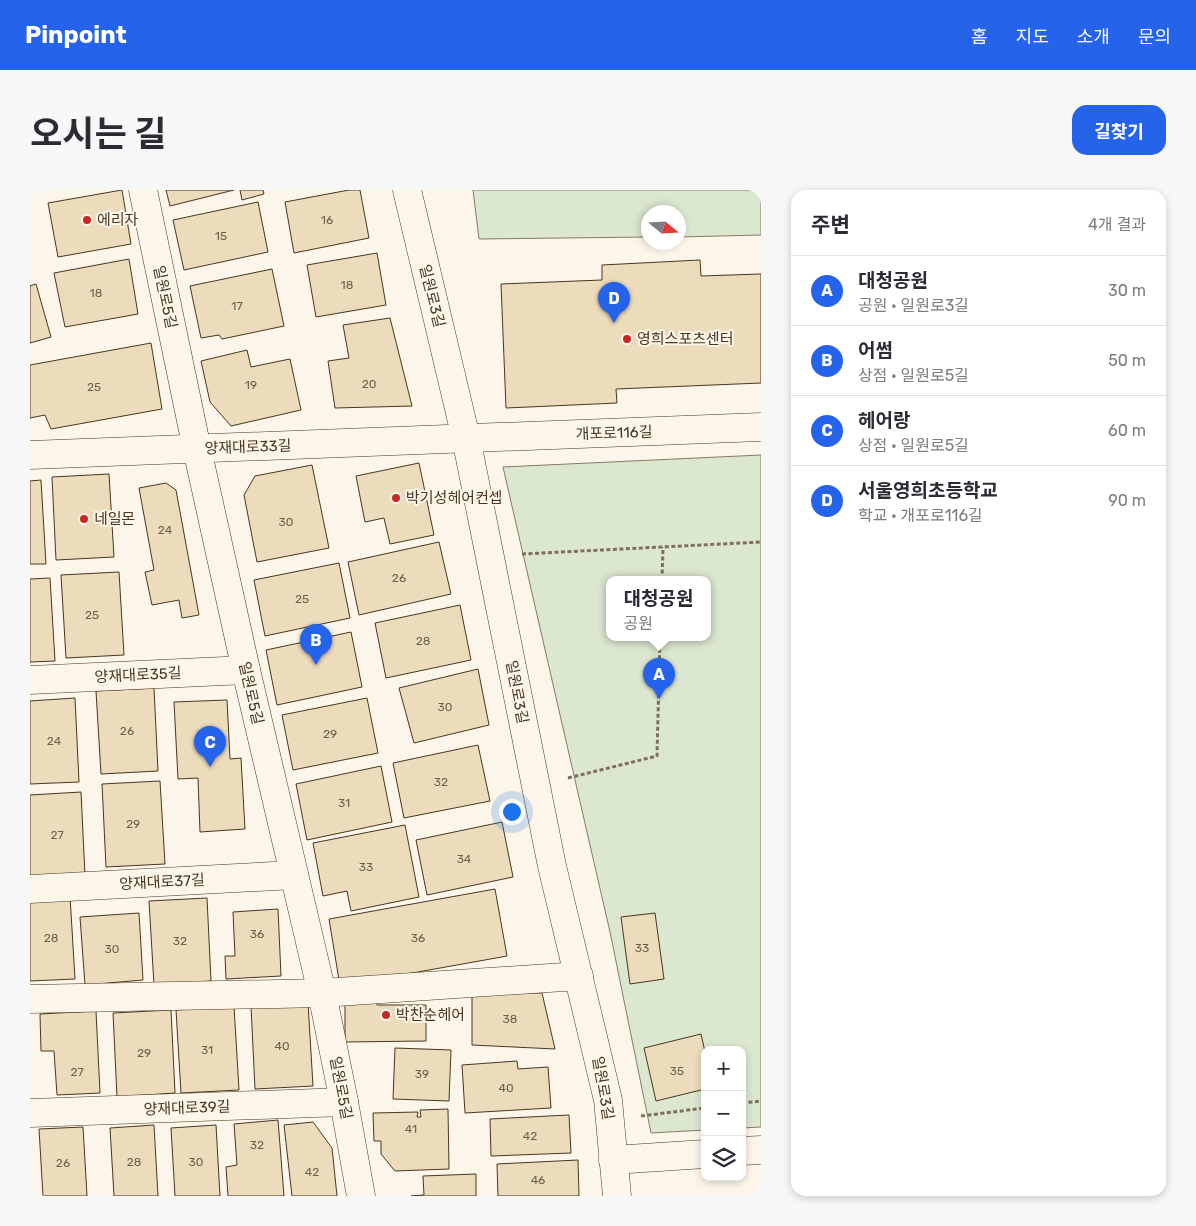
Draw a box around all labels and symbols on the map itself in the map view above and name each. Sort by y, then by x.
north arrow [641,205,686,250]
place label: 에리자 [97,211,139,229]
house number: 16 [321,213,333,227]
marker: 에리자 [81,214,93,226]
house number: 15 [215,229,227,243]
street label: 일원로3길 [415,263,449,329]
street label: 일원로5길 [150,264,180,330]
house number: 18 [341,278,353,292]
pin: D [598,282,630,323]
house number: 18 [90,286,102,300]
house number: 17 [231,299,243,313]
place label: 영희스포츠센터 [637,330,734,348]
marker: 영희스포츠센터 [621,333,633,345]
house number: 20 [362,377,376,391]
house number: 19 [245,378,257,392]
house number: 25 [87,380,101,394]
street label: 개포로116길 [575,423,653,443]
street label: 양재대로33길 [204,436,292,458]
place label: 박기성헤어컨셉 [406,489,503,507]
marker: 박기성헤어컨셉 [390,492,402,504]
place label: 네일몬 [94,510,135,528]
marker: 네일몬 [78,513,90,525]
house number: 30 [279,515,293,529]
house number: 24 [158,523,173,537]
house number: 26 [392,571,406,585]
house number: 25 [295,592,309,606]
house number: 25 [85,608,99,622]
pin: B [300,624,332,665]
house number: 28 [416,634,430,648]
pin: A [643,658,675,699]
street label: 일원로3길 [502,659,532,725]
street label: 일원로5길 [235,660,267,726]
street label: 양재대로35길 [94,664,182,686]
house number: 30 [438,700,452,714]
house number: 26 [120,724,134,738]
pin: C [194,726,226,767]
house number: 29 [323,727,337,741]
house number: 24 [47,734,62,748]
house number: 32 [434,775,448,789]
house number: 31 [338,796,350,810]
your location [499,799,525,825]
house number: 29 [126,817,140,831]
house number: 27 [50,828,64,842]
house number: 34 [457,852,472,866]
house number: 33 [359,860,373,874]
street label: 양재대로37길 [119,871,205,893]
house number: 36 [250,927,264,941]
house number: 28 [44,931,58,945]
house number: 36 [411,931,425,945]
house number: 32 [173,934,187,948]
house number: 33 [635,941,649,955]
house number: 30 [105,942,119,956]
place label: 박찬순헤어 [396,1006,465,1024]
marker: 박찬순헤어 [380,1009,392,1021]
house number: 38 [503,1012,517,1026]
house number: 40 [274,1039,290,1053]
house number: 31 [201,1043,213,1057]
house number: 29 [137,1046,151,1060]
street label: 일원로5길 [326,1055,356,1121]
street label: 일원로3길 [589,1055,617,1121]
house number: 35 [670,1064,684,1078]
house number: 27 [70,1065,84,1079]
house number: 39 [415,1067,429,1081]
house number: 40 [498,1081,514,1095]
street label: 양재대로39길 [143,1097,231,1119]
house number: 41 [405,1122,417,1136]
house number: 42 [523,1129,537,1143]
house number: 32 [250,1138,264,1152]
house number: 28 [127,1155,141,1169]
house number: 30 [189,1155,203,1169]
house number: 26 [56,1156,70,1170]
house number: 42 [305,1165,319,1179]
house number: 46 [531,1173,545,1187]

